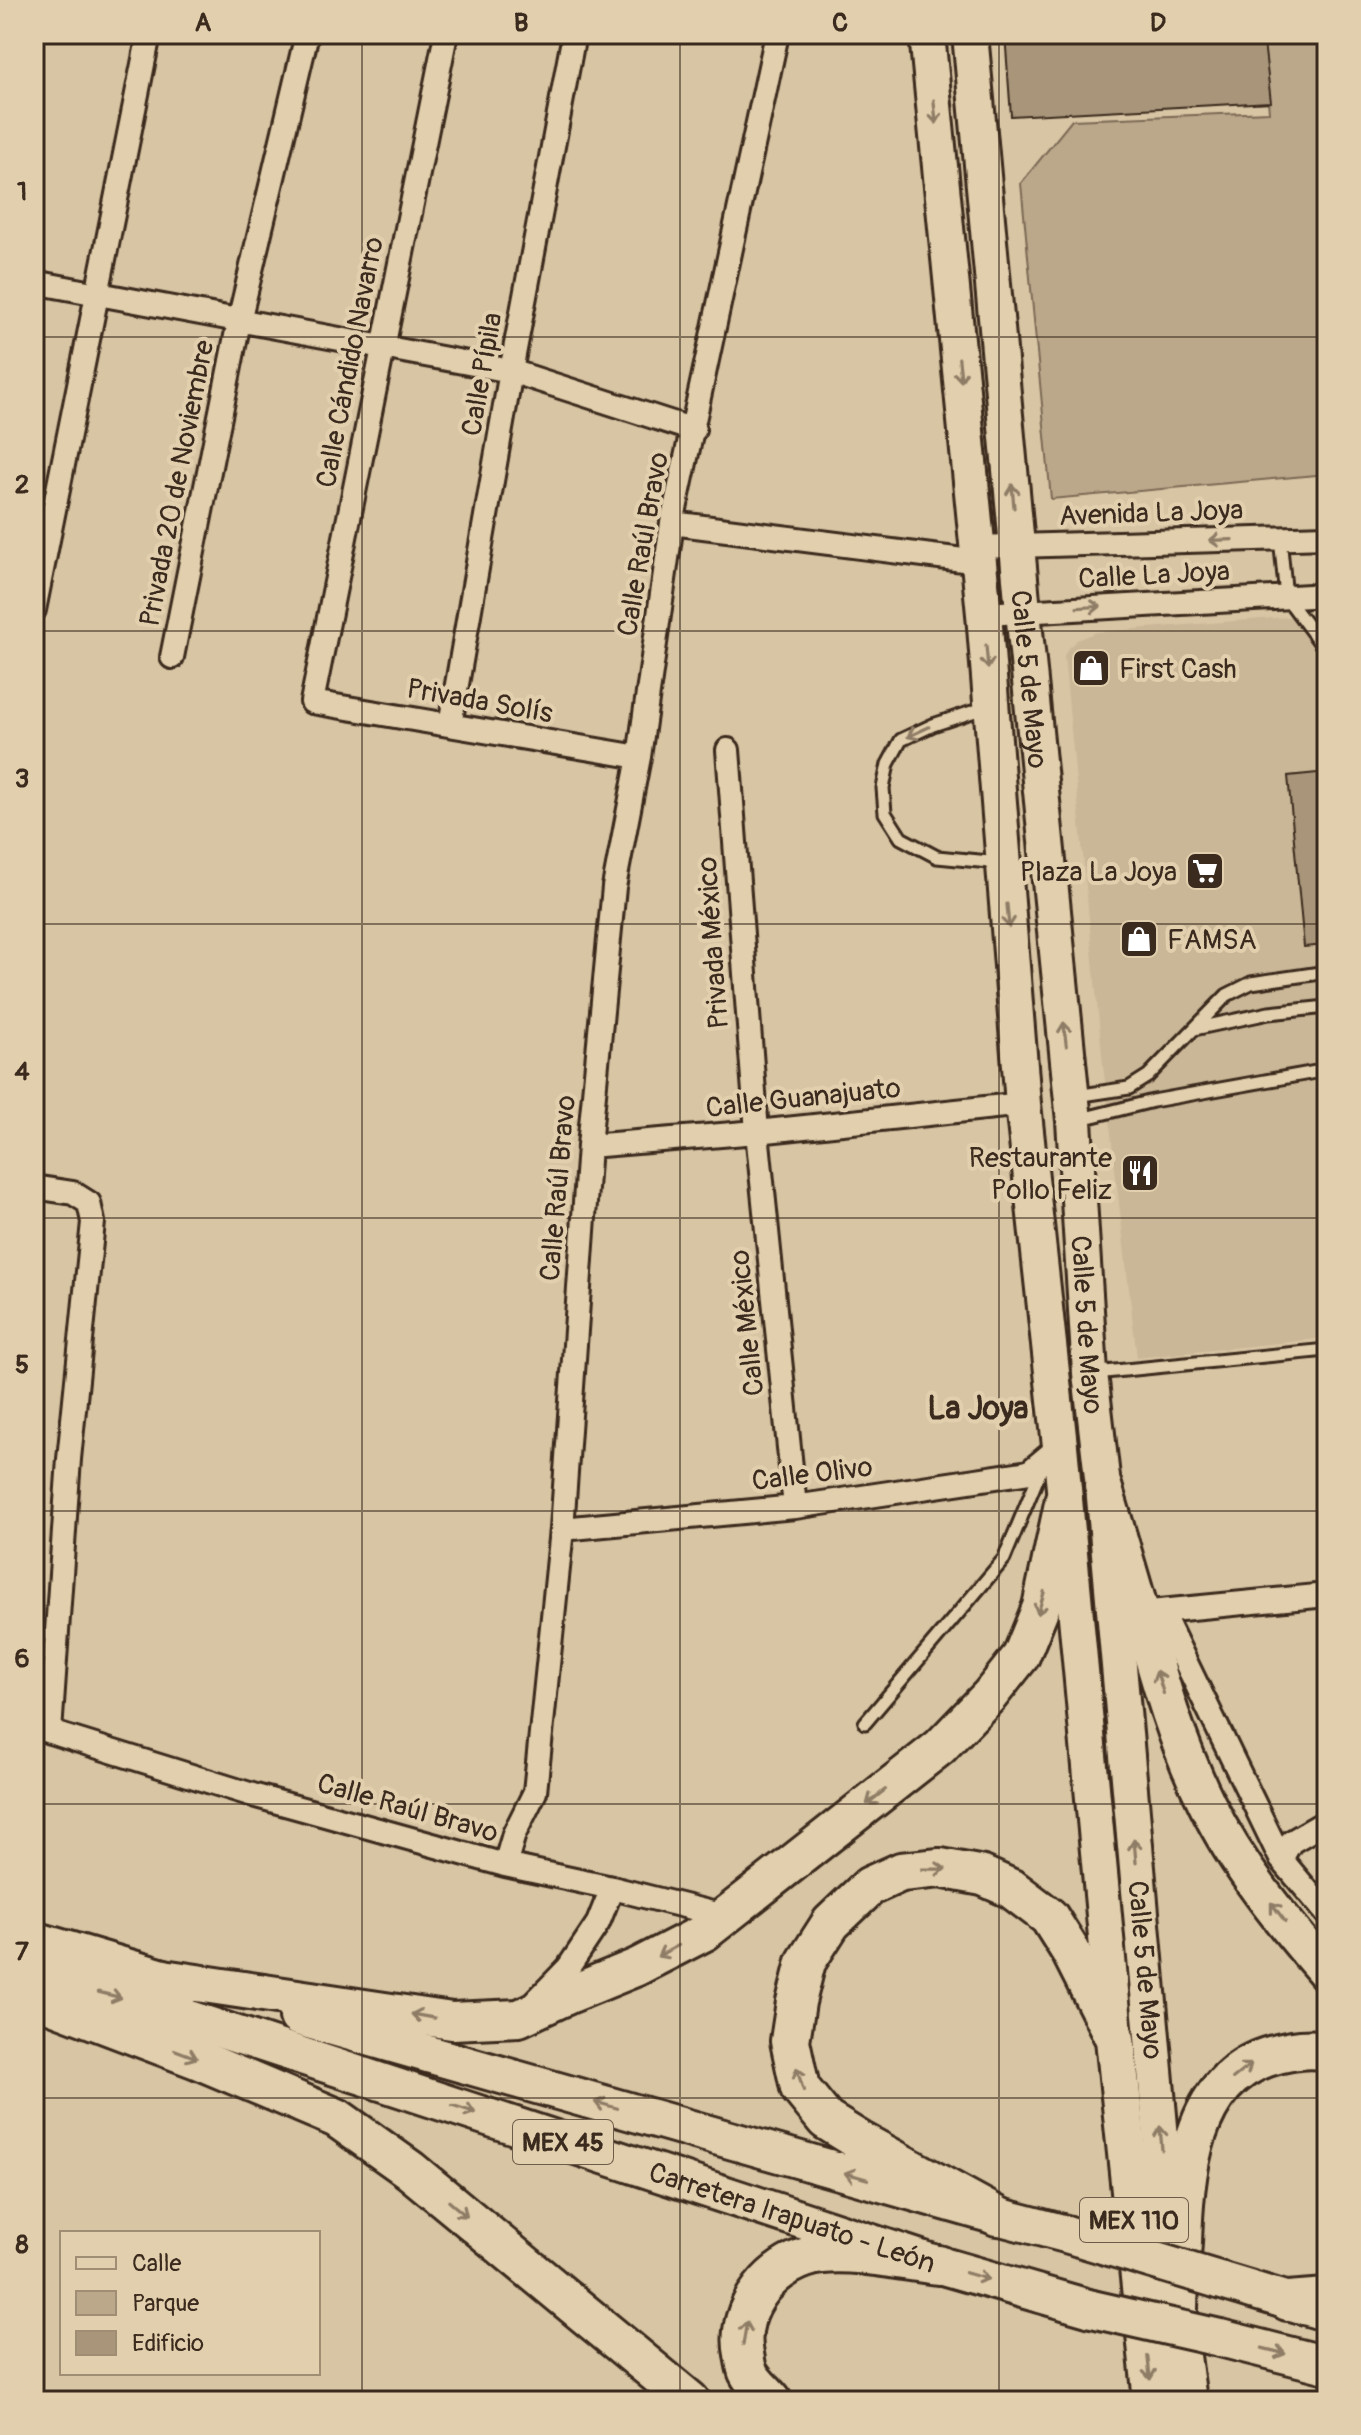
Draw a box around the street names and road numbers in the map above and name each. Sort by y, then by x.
street label: Calle Cándido Navarro [309,234,392,491]
street label: Calle Pípila [454,310,511,439]
street label: Privada 20 de Noviembre [133,337,222,629]
street label: Calle Raúl Bravo [610,449,677,639]
street label: Avenida La Joya [1058,493,1244,534]
street label: Calle La Joya [1077,554,1231,597]
street label: Calle 5 de Mayo [1002,589,1055,770]
street label: Privada Solís [404,671,556,732]
street label: Privada México [690,856,737,1030]
street label: Calle Guanajuato [704,1071,902,1126]
street label: Calle Raúl Bravo [533,1094,584,1283]
street label: Calle 5 de Mayo [1062,1234,1111,1416]
street label: Calle México [722,1248,773,1398]
street label: Calle Olivo [750,1450,875,1499]
street label: Calle Raúl Bravo [313,1766,502,1851]
street label: Calle 5 de Mayo [1119,1879,1170,2061]
road number: MEX 45 [513,2120,613,2164]
street label: Carretera Irapuato - León [644,2155,940,2282]
road number: MEX 110 [1080,2198,1188,2242]

